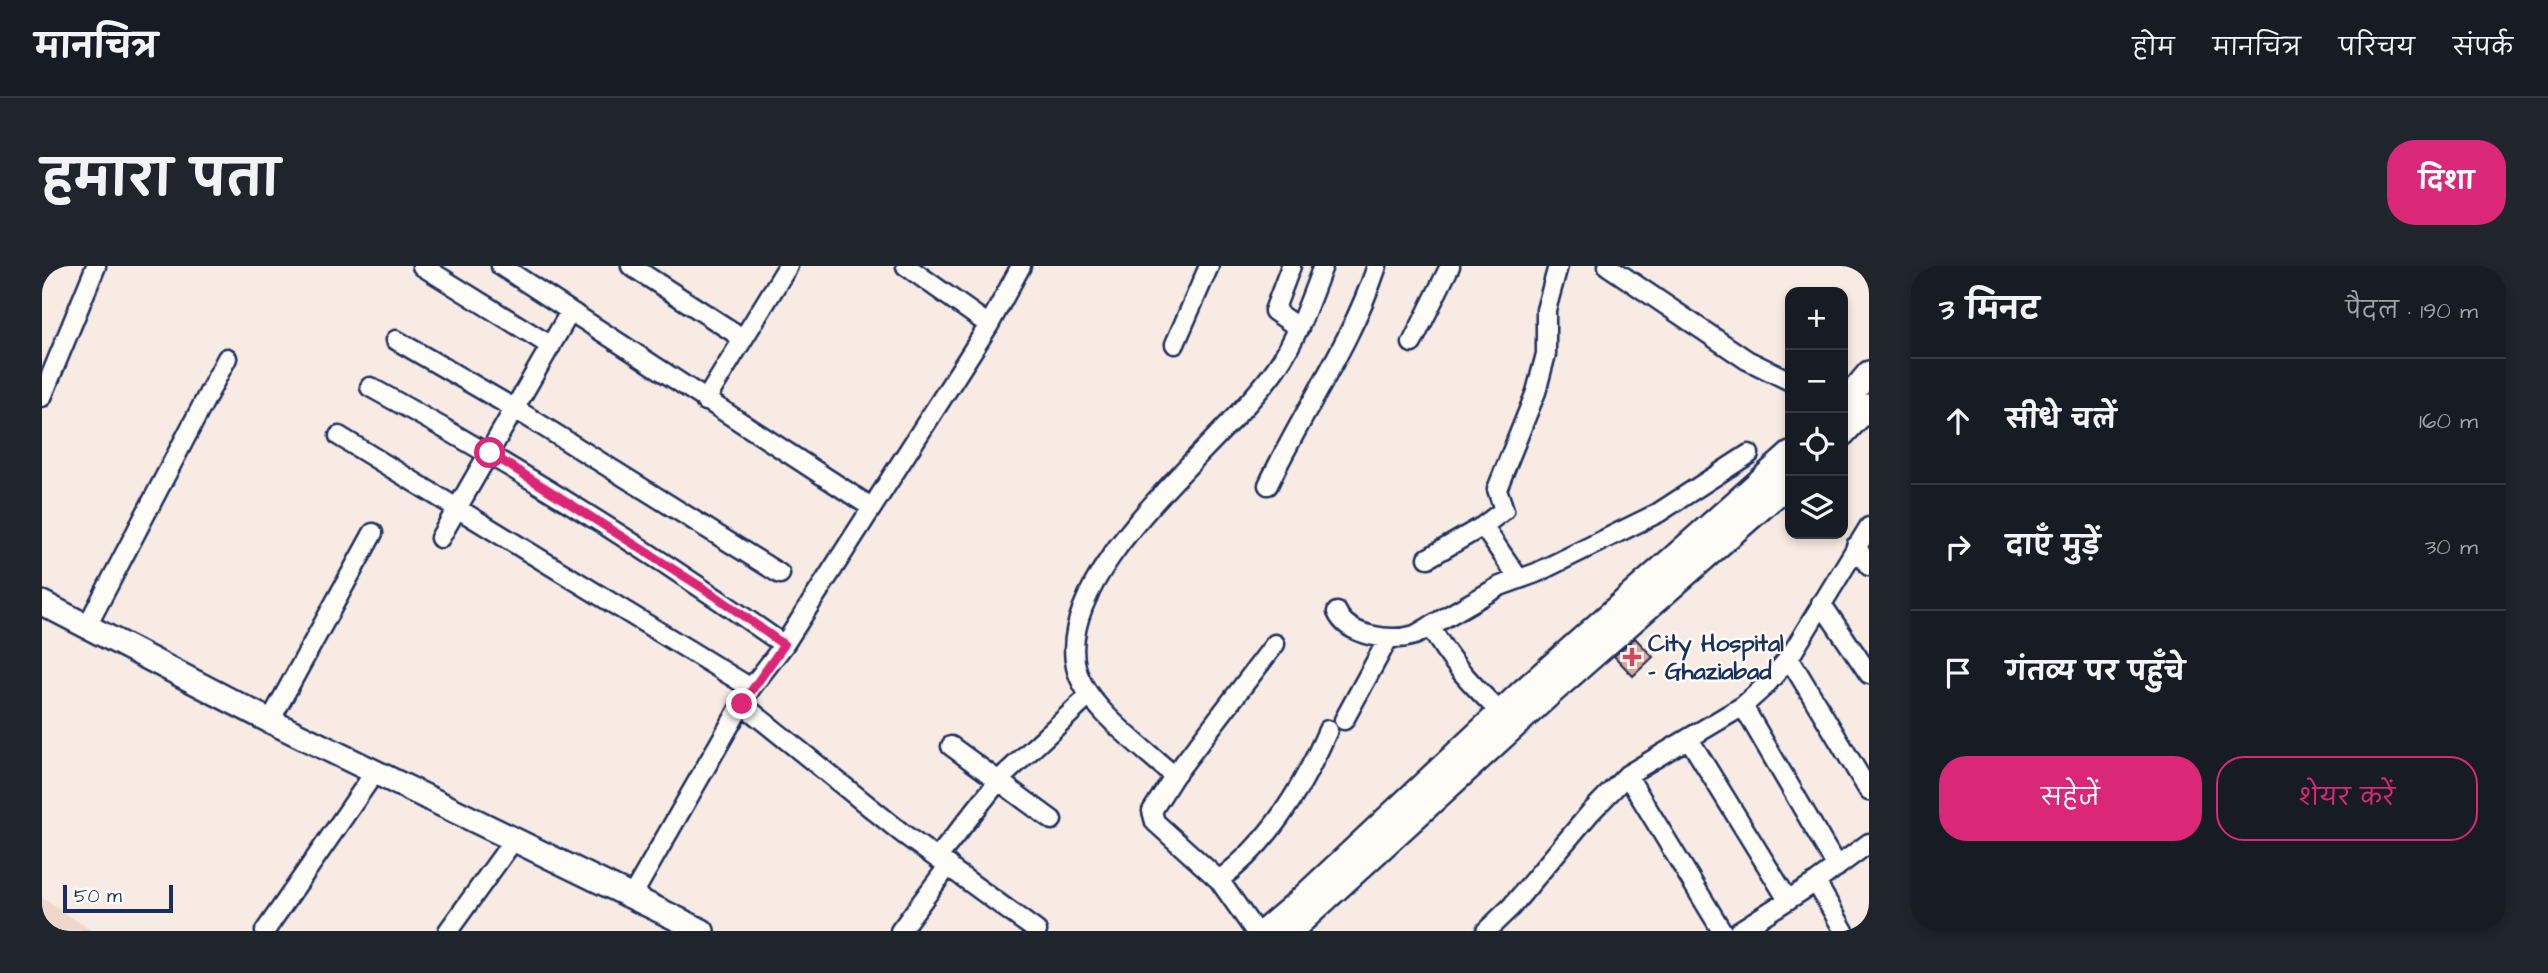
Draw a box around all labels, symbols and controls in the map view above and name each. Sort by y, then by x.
text: मानचित्र [35,24,158,70]
text: होम [2132,31,2175,65]
text: मानचित्र [2213,31,2301,65]
text: परिचय [2339,31,2415,65]
text: संपर्क [2453,31,2513,65]
button: दिशा [2387,140,2506,225]
text: हमारा पता [42,147,279,215]
map controls [1785,287,1848,539]
button: + [1785,287,1848,350]
text: 3 मिनट [1939,289,2039,331]
text: पैदल · 190 m [2345,295,2478,327]
button: − [1785,350,1848,413]
icon: ahead [1939,402,1977,440]
text: सीधे चलें [2006,402,2116,438]
text: 160 m [2419,405,2478,437]
button: locate [1785,413,1848,476]
route start [474,437,505,468]
button: layers [1785,476,1848,539]
icon: right [1939,528,1977,566]
text: दाएँ मुड़ें [2006,528,2100,564]
text: 30 m [2425,531,2478,563]
place label: City Hospital - Ghaziabad [1648,627,1784,689]
marker: City Hospital - Ghaziabad [1622,647,1642,667]
icon: arrive [1939,654,1977,692]
text: गंतव्य पर पहुँचे [2006,654,2185,690]
route end [726,688,757,719]
button: सहेजें [1939,756,2202,841]
button: शेयर करें [2216,756,2478,841]
scale bar [63,882,173,914]
text: 50 m [74,883,122,910]

